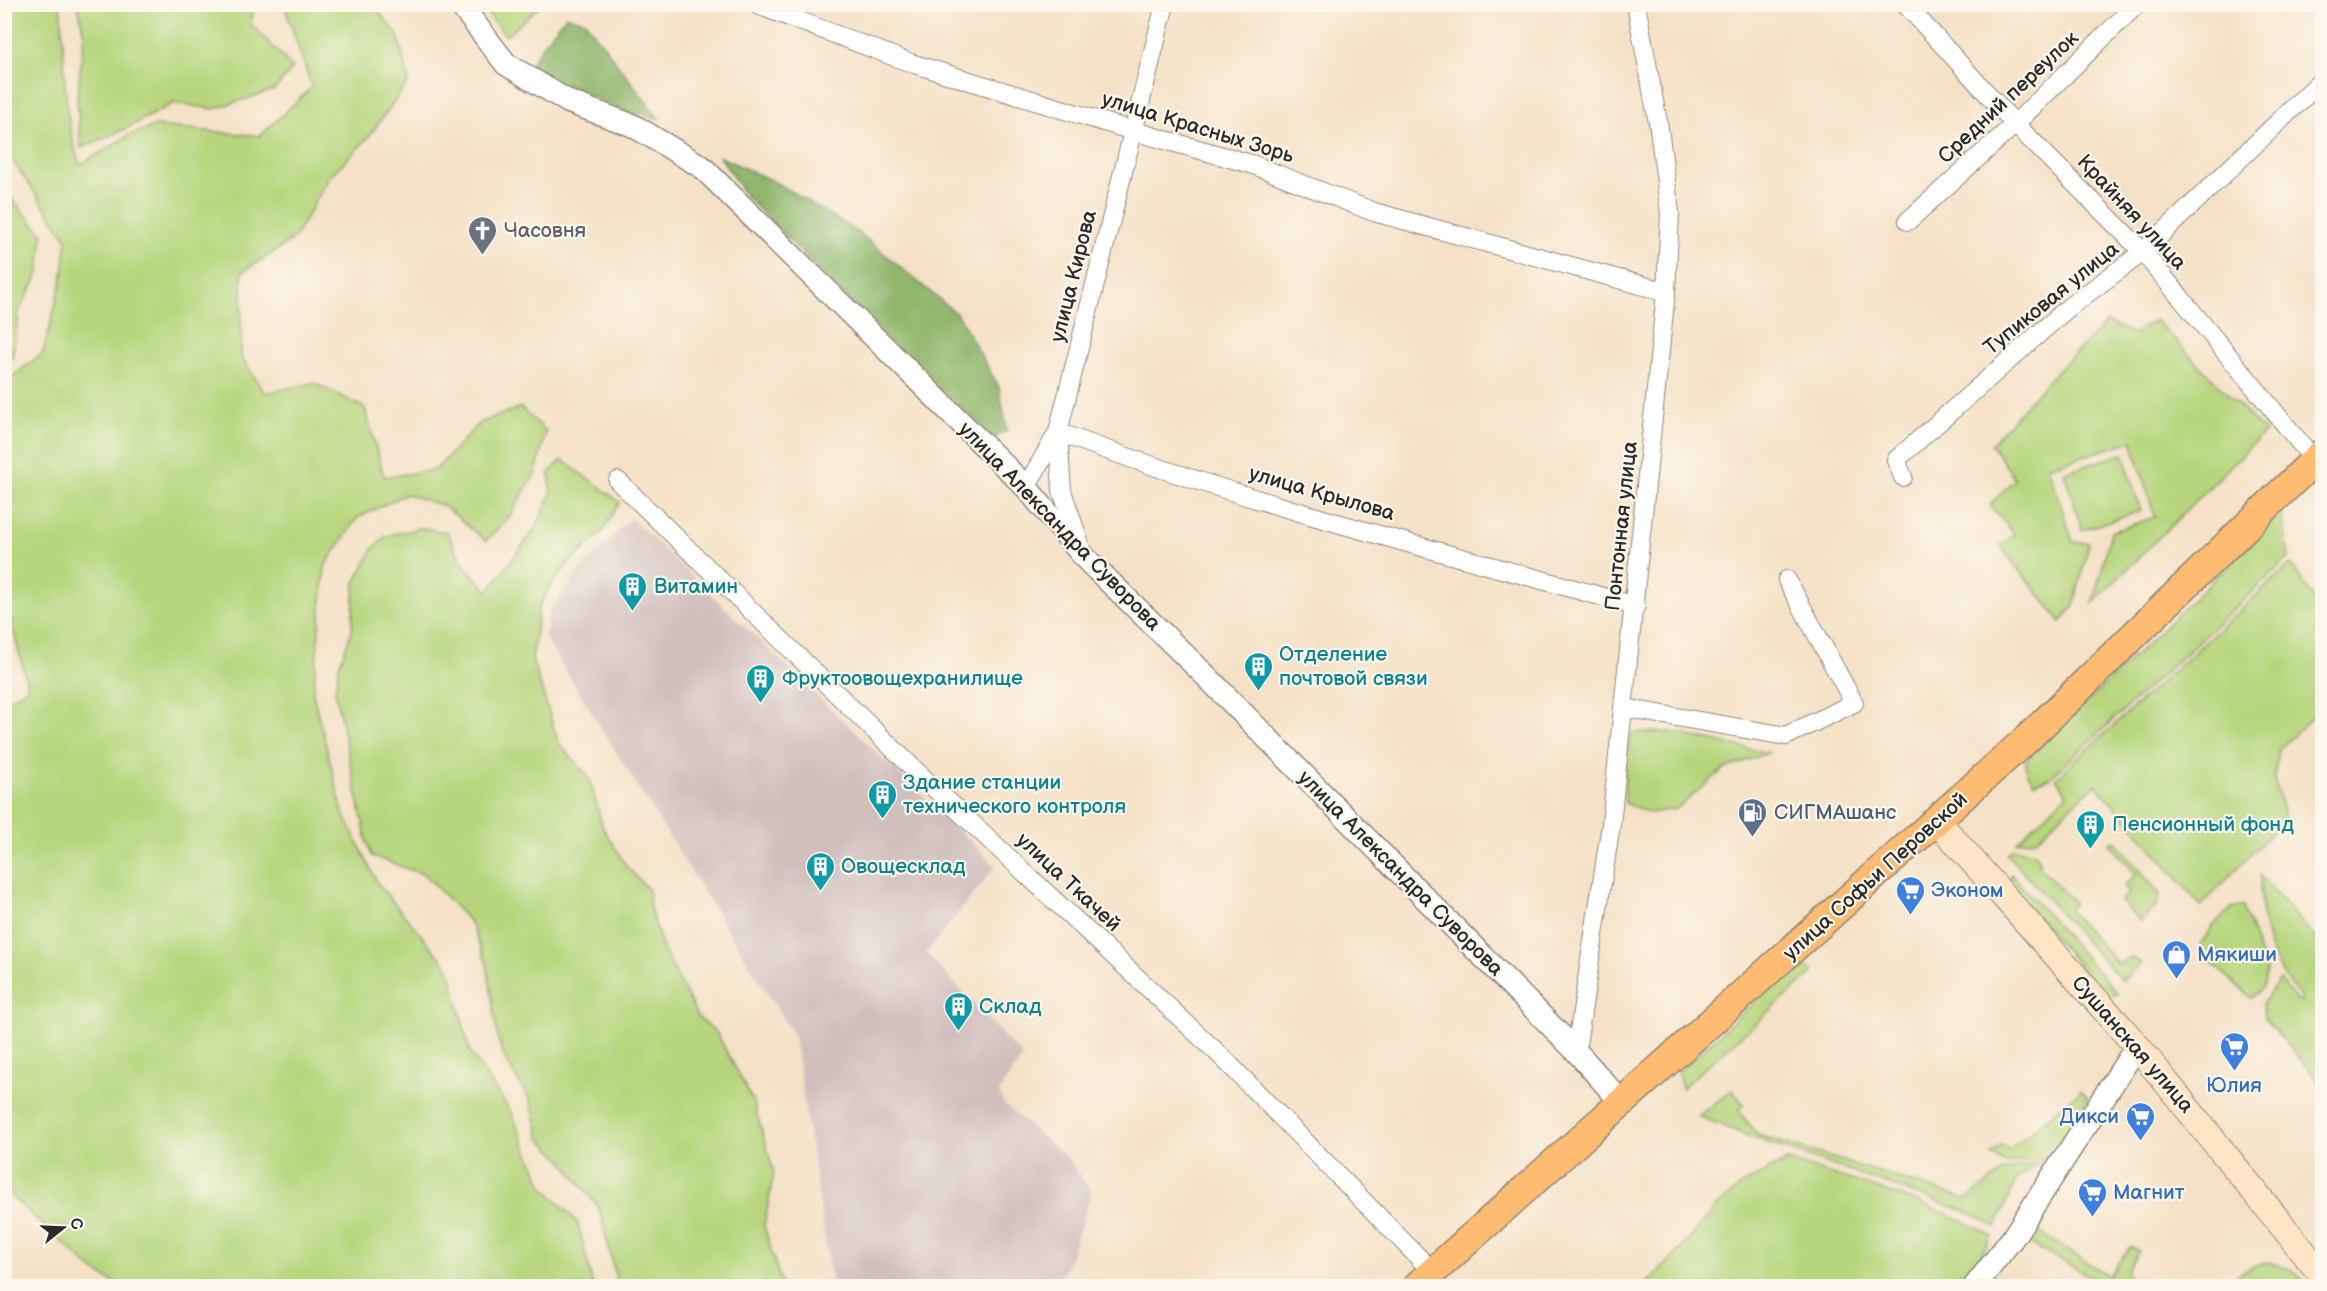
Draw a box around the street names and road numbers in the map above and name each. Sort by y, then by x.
street label: Средний переулок [1933,26,2084,169]
street label: улица Красных Зорь [1099,86,1297,169]
street label: Крайняя улица [2072,149,2192,276]
street label: улица Кирова [1045,207,1102,345]
street label: Тупиковая улица [1979,236,2124,360]
street label: улица Александра Суворова [953,417,1166,636]
street label: Понтонная улица [1600,439,1643,612]
street label: улица Крылова [1246,461,1398,526]
street label: улица Александра Суворова [1293,765,1509,982]
street label: улица Софьи Перовской [1778,787,1973,966]
street label: улица Ткачей [1011,828,1126,937]
street label: Сушанская улица [2066,971,2199,1118]

